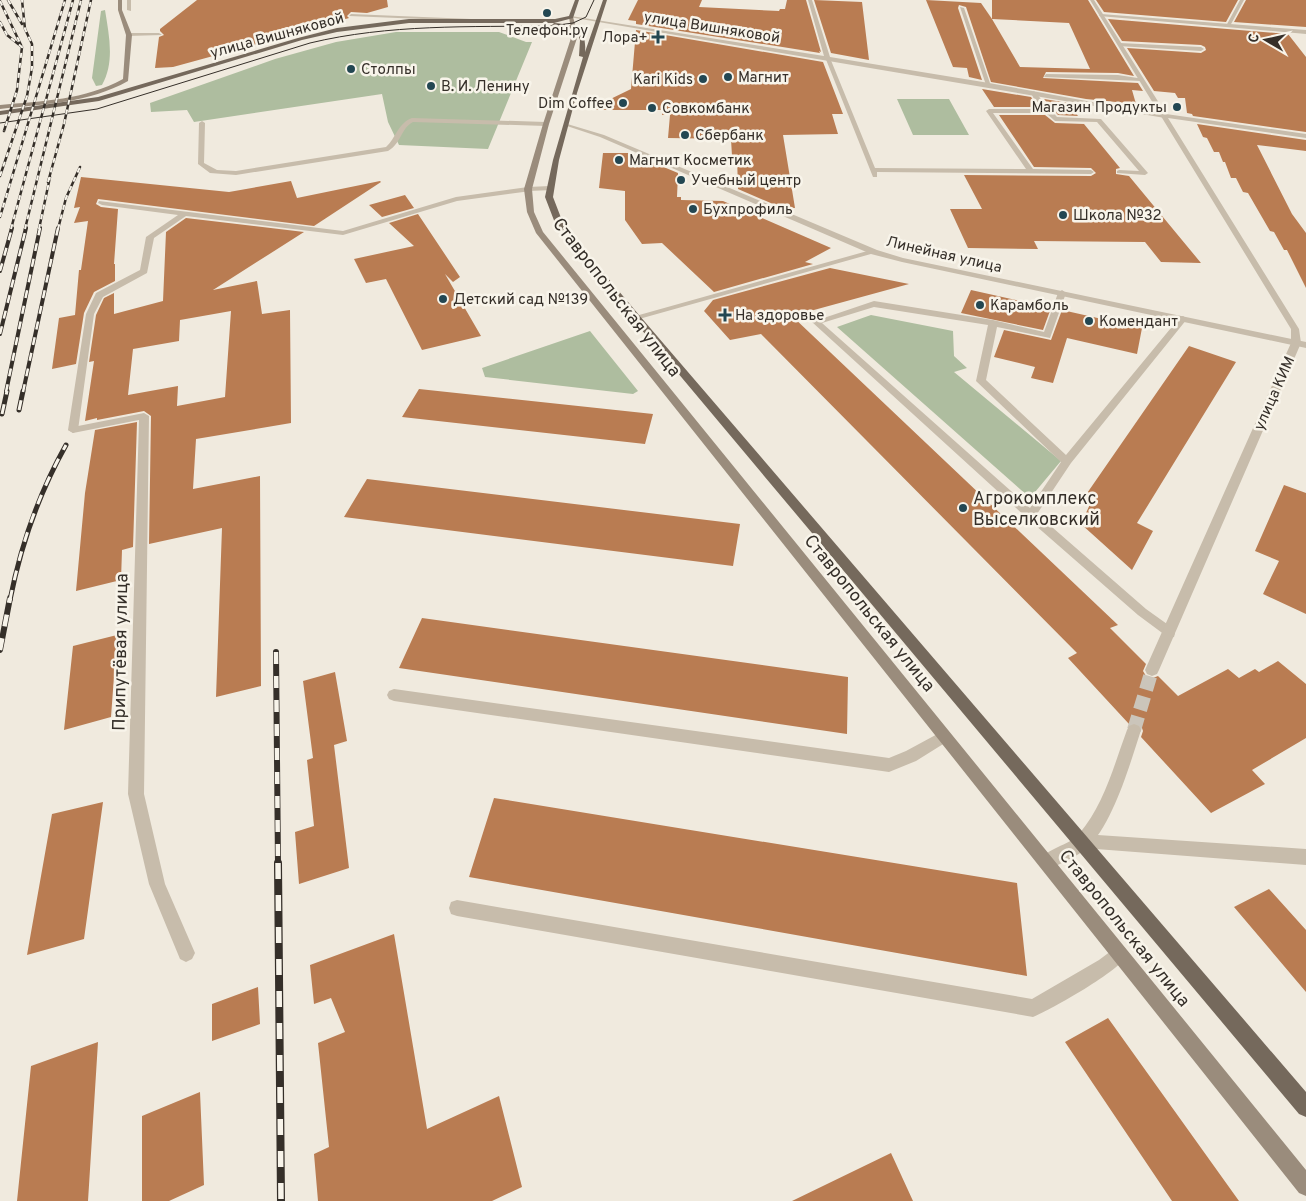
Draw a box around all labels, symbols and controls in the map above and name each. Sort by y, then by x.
marker: Телефон.ру [541,7,553,19]
street label: улица Вишняковой [642,8,781,49]
street label: улица Вишняковой [208,9,346,63]
north arrow [1241,15,1291,65]
place label: Телефон.ру [506,22,588,41]
place label: Лора+ [602,29,648,48]
marker: Лора+ [652,31,664,43]
text: С [1246,32,1264,44]
place label: Столпы [361,61,416,80]
marker: Столпы [345,63,357,75]
place label: Магнит [738,69,789,88]
place label: Kari Kids [633,71,693,90]
marker: Магнит [722,71,734,83]
marker: Kari Kids [697,73,709,85]
place label: В. И. Ленину [441,78,530,97]
marker: В. И. Ленину [425,80,437,92]
place label: Dim Coffee [538,95,613,114]
marker: Dim Coffee [617,97,629,109]
place label: Магазин Продукты [1031,99,1167,118]
place label: Совкомбанк [662,100,750,119]
marker: Магазин Продукты [1171,101,1183,113]
marker: Совкомбанк [646,102,658,114]
place label: Сбербанк [695,127,764,146]
marker: Сбербанк [679,129,691,141]
place label: Магнит Косметик [629,152,751,171]
marker: Магнит Косметик [613,154,625,166]
place label: Учебный центр [691,172,801,191]
marker: Учебный центр [675,174,687,186]
place label: Бухпрофиль [703,201,793,220]
marker: Бухпрофиль [687,203,699,215]
place label: Школа №32 [1073,207,1162,226]
marker: Школа №32 [1057,209,1069,221]
street label: Ставропольская улица [546,214,685,382]
street label: Линейная улица [884,233,1004,278]
place label: Детский сад №139 [453,291,588,310]
marker: Детский сад №139 [437,293,449,305]
place label: Карамболь [990,297,1069,316]
marker: Карамболь [974,299,986,311]
place label: На здоровье [735,307,824,326]
marker: На здоровье [719,309,731,321]
place label: Комендант [1099,313,1178,332]
marker: Комендант [1083,315,1095,327]
street label: улица КИМ [1251,354,1300,434]
place label: Агрокомплекс Выселковский [973,488,1100,532]
marker: Агрокомплекс Выселковский [957,502,969,514]
street label: Ставропольская улица [798,530,939,697]
street label: Припутёвая улица [109,573,134,731]
street label: Ставропольская улица [1053,845,1194,1012]

